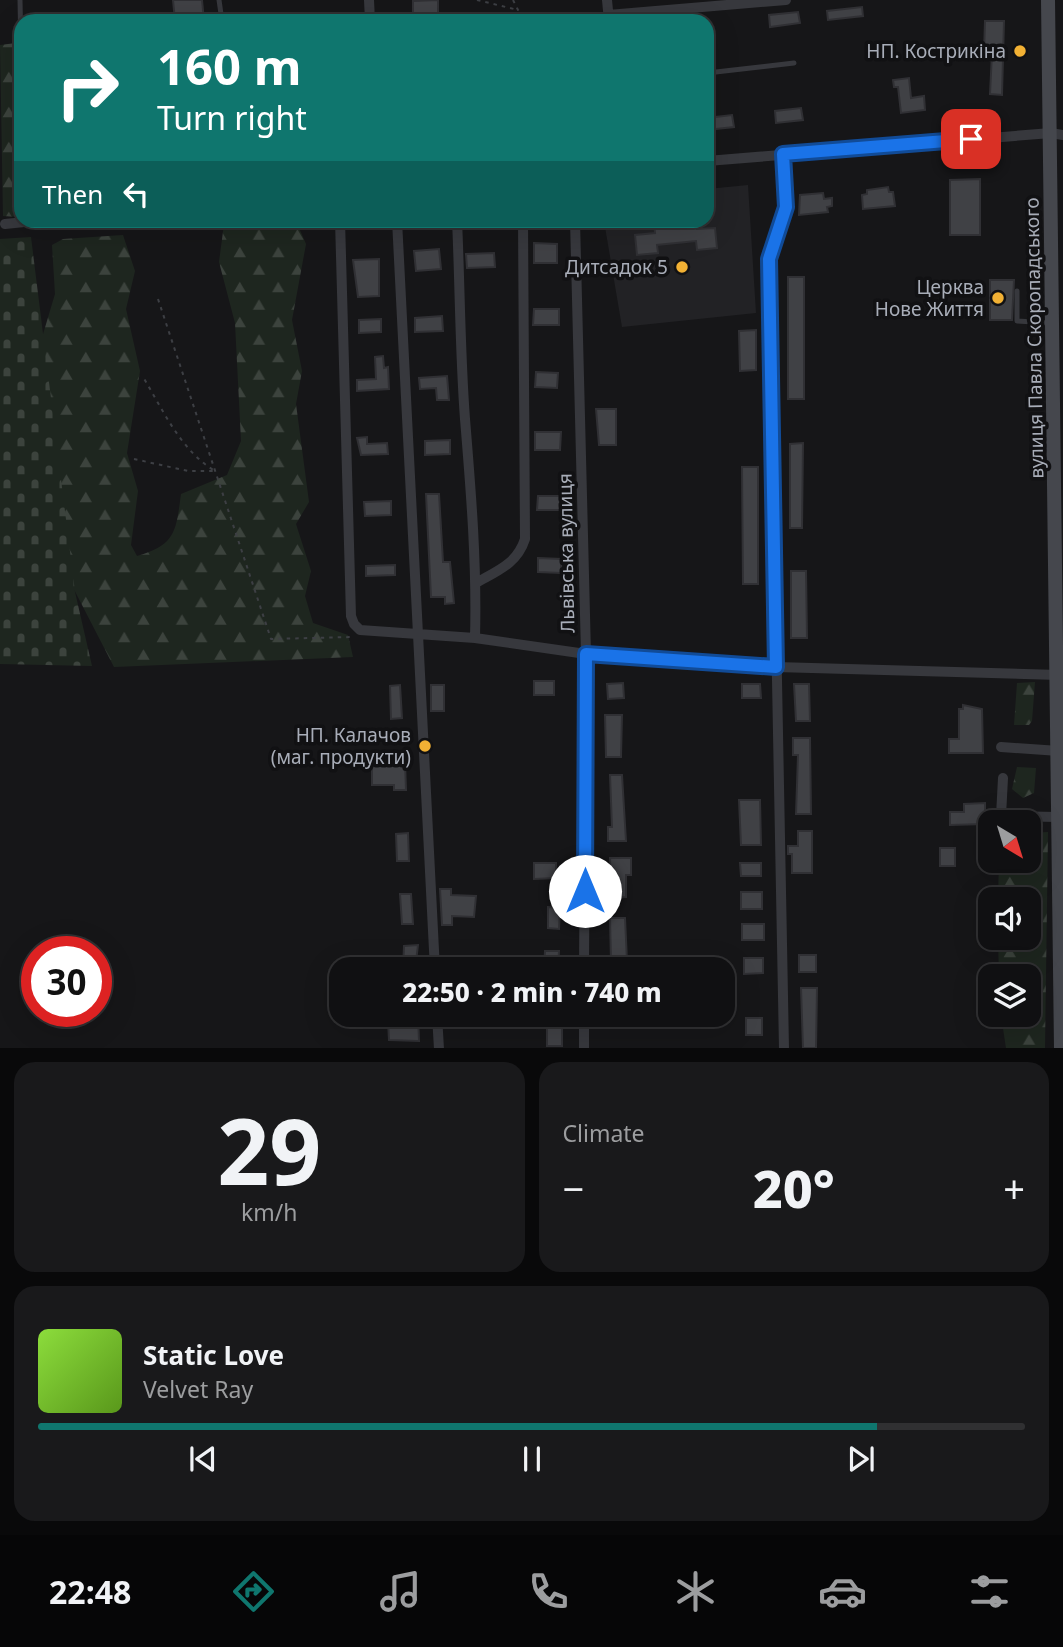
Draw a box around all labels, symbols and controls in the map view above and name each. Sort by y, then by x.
text: 160 m [157,33,302,99]
place label: НП. Кострикіна [866,38,1006,64]
icon: right [42,42,133,133]
marker: НП. Кострикіна [1012,43,1028,59]
text: Turn right [157,96,307,139]
pin [941,109,1001,169]
icon: arrive [952,120,990,158]
icon: left [117,175,155,213]
text: Then [42,176,103,212]
street label: вулиця Павла Скоропадського [1019,197,1049,479]
place label: Дитсадок 5 [565,254,668,280]
marker: Дитсадок 5 [674,259,690,275]
place label: Церква Нове Життя [875,274,984,322]
marker: Церква Нове Життя [990,290,1006,306]
street label: Львівська вулиця [552,473,580,633]
place label: НП. Калачов (маг. продукти) [271,722,411,770]
marker: НП. Калачов (маг. продукти) [417,738,433,754]
north arrow [978,810,1041,873]
map controls [978,810,1041,1027]
position arrow [548,854,622,928]
button: sound [978,887,1041,950]
speed limit sign: 30 [21,936,112,1027]
button: layers [978,964,1041,1027]
text: 22:50 · 2 min · 740 m [402,974,662,1010]
text: 29 [217,1088,321,1212]
text: Climate [563,1117,645,1149]
text: 20° [753,1152,835,1223]
text: − [563,1162,584,1214]
text: + [1003,1162,1025,1214]
text: km/h [241,1196,298,1228]
text: Static Love [143,1337,284,1373]
text: Velvet Ray [143,1373,253,1405]
icon: previous [184,1440,222,1478]
icon: pause [513,1440,551,1478]
icon: next [842,1440,880,1478]
icon: directions [229,1567,278,1616]
icon: music [376,1567,425,1616]
icon: phone [524,1567,573,1616]
icon: climate [671,1567,720,1616]
icon: car [818,1567,867,1616]
icon: filters [965,1567,1014,1616]
text: 22:48 [49,1570,131,1613]

